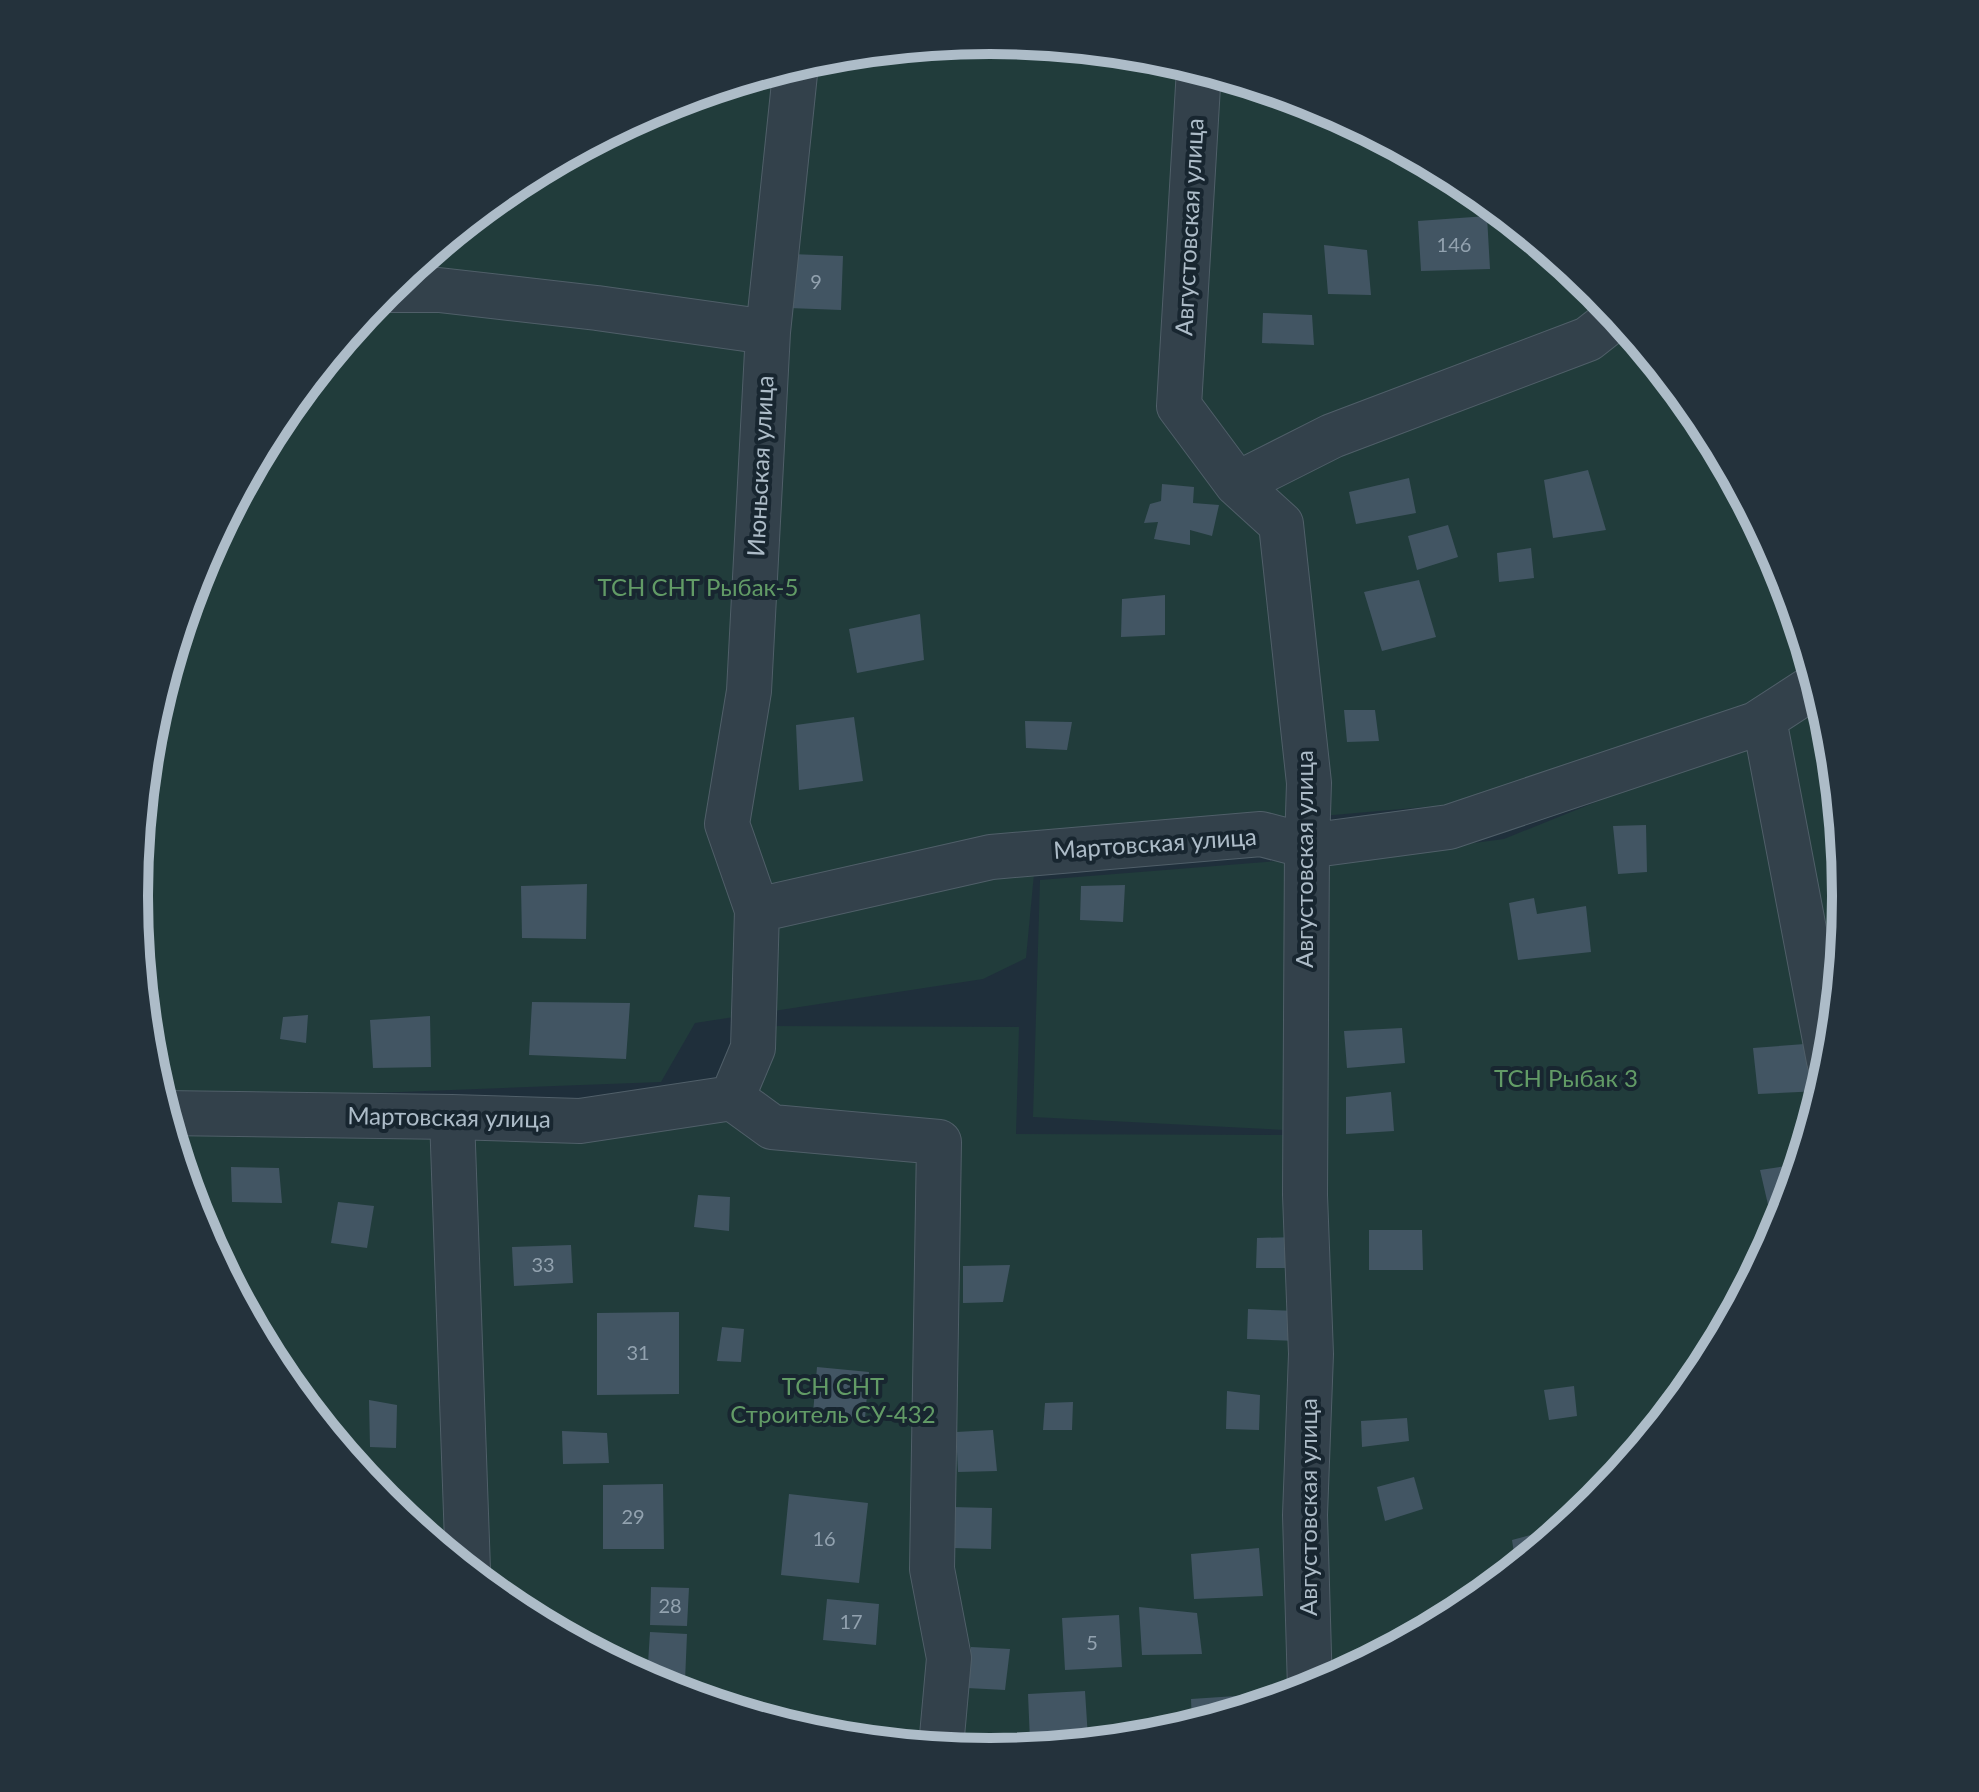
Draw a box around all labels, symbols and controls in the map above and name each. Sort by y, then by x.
street label: Августовская улица [1168,117,1209,337]
house number: 146 [1437,232,1471,256]
house number: 9 [810,269,822,293]
street label: Июньская улица [740,375,779,557]
park label: ТСН СНТ Рыбак-5 [598,572,798,601]
street label: Августовская улица [1289,750,1318,968]
street label: Мартовская улица [1052,821,1257,864]
park label: ТСН Рыбак 3 [1494,1063,1638,1092]
street label: Мартовская улица [347,1100,551,1133]
house number: 33 [531,1252,555,1276]
house number: 31 [626,1340,650,1364]
park label: ТСН СНТ Строитель СУ-432 [730,1371,936,1428]
street label: Августовская улица [1293,1398,1322,1616]
house number: 29 [621,1504,645,1528]
house number: 16 [812,1526,836,1550]
house number: 28 [658,1593,682,1617]
house number: 17 [839,1609,863,1633]
house number: 5 [1086,1630,1098,1654]

